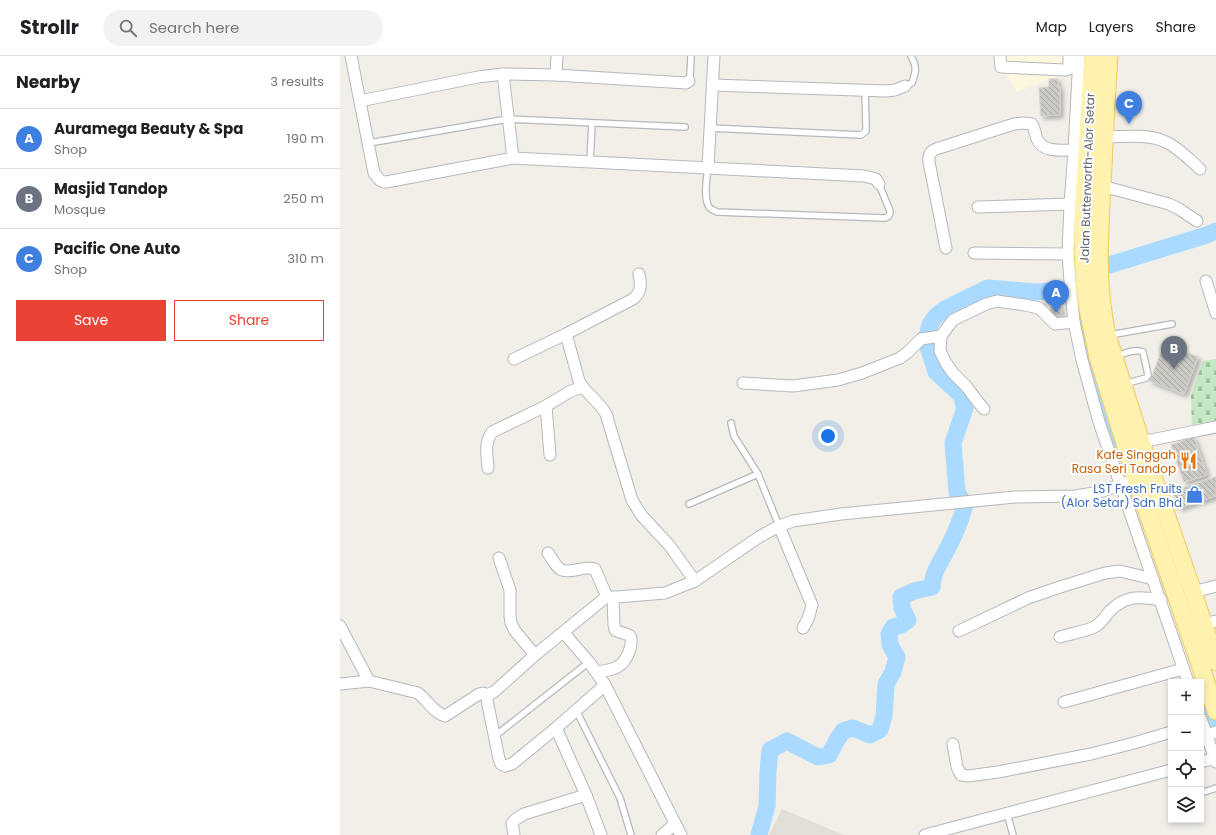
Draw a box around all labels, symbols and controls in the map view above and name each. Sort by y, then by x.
search box [103,10,383,46]
text: Strollr [20,14,79,41]
icon: search [117,17,139,39]
text: Search here [149,17,239,38]
text: Map [1036,17,1067,37]
text: Layers [1089,17,1133,37]
text: Share [1155,17,1196,37]
text: Nearby [16,70,80,94]
text: 3 results [270,72,324,91]
pin: C [1116,91,1142,124]
street label: Jalan Butterworth-Alor Setar [1076,92,1098,264]
text: Auramega Beauty & Spa [54,118,243,139]
text: A [24,129,34,148]
text: 190 m [287,129,324,148]
text: Shop [54,140,87,159]
text: Masjid Tandop [54,178,168,199]
text: B [25,189,33,208]
text: 250 m [283,189,324,208]
text: Mosque [54,200,105,219]
text: Pacific One Auto [54,238,180,259]
text: C [24,249,34,268]
text: 310 m [287,249,324,268]
text: Shop [54,260,87,279]
pin: A [1043,280,1069,313]
button: Save [16,300,166,341]
button: Share [174,300,324,341]
pin: B [1161,336,1187,369]
your location [818,426,838,446]
place label: Kafe Singgah Rasa Seri Tandop [1072,446,1176,477]
restaurant icon: Kafe Singgah Rasa Seri Tandop [1179,451,1199,471]
place label: LST Fresh Fruits (Alor Setar) Sdn Bhd [1061,480,1182,511]
shop icon: LST Fresh Fruits (Alor Setar) Sdn Bhd [1185,485,1205,505]
map controls [1168,679,1204,823]
button: + [1168,679,1204,715]
button: − [1168,715,1204,751]
button: locate [1168,751,1204,787]
button: layers [1168,787,1204,823]

